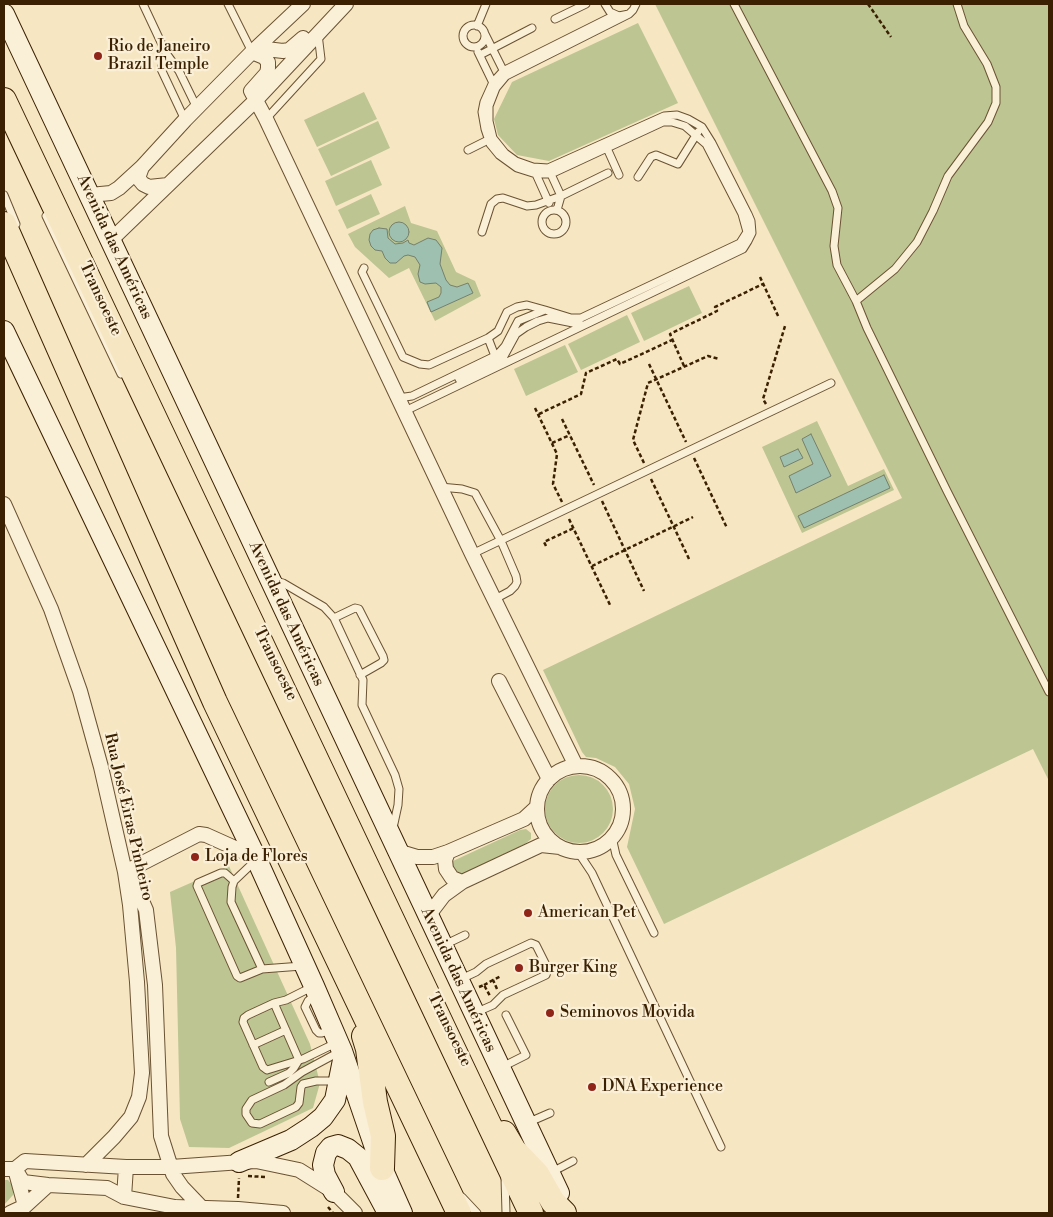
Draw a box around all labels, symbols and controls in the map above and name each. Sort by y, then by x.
place label: Rio de Janeiro Brazil Temple [108,37,211,75]
marker: Rio de Janeiro Brazil Temple [92,50,104,62]
street label: Avenida das Américas [72,172,156,322]
street label: Transoeste [74,259,126,339]
street label: Avenida das Américas [244,539,328,689]
street label: Transoeste [249,624,301,704]
street label: Rua José Eiras Pinheiro [99,731,157,903]
place label: Loja de Flores [205,847,308,867]
marker: Loja de Flores [189,851,201,863]
place label: American Pet [538,903,636,923]
street label: Avenida das Américas [416,905,500,1055]
marker: American Pet [522,907,534,919]
place label: Burger King [529,958,617,978]
marker: Burger King [513,962,525,974]
street label: Transoeste [423,990,475,1070]
place label: Seminovos Movida [560,1003,695,1023]
marker: Seminovos Movida [544,1007,556,1019]
place label: DNA Experience [602,1077,723,1097]
marker: DNA Experience [586,1081,598,1093]

